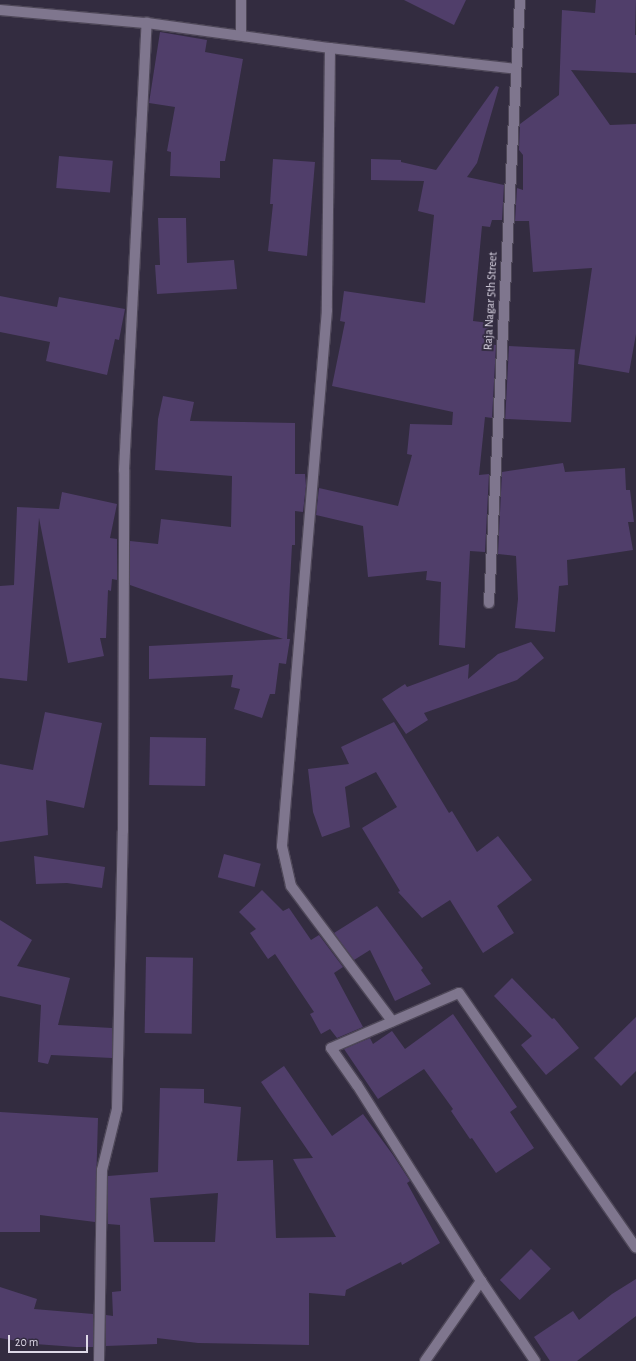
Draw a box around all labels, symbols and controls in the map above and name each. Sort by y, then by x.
street label: Raja Nagar 5th Street [481,251,501,351]
scale bar [10,1327,90,1353]
text: 20 m [15,1336,38,1348]

